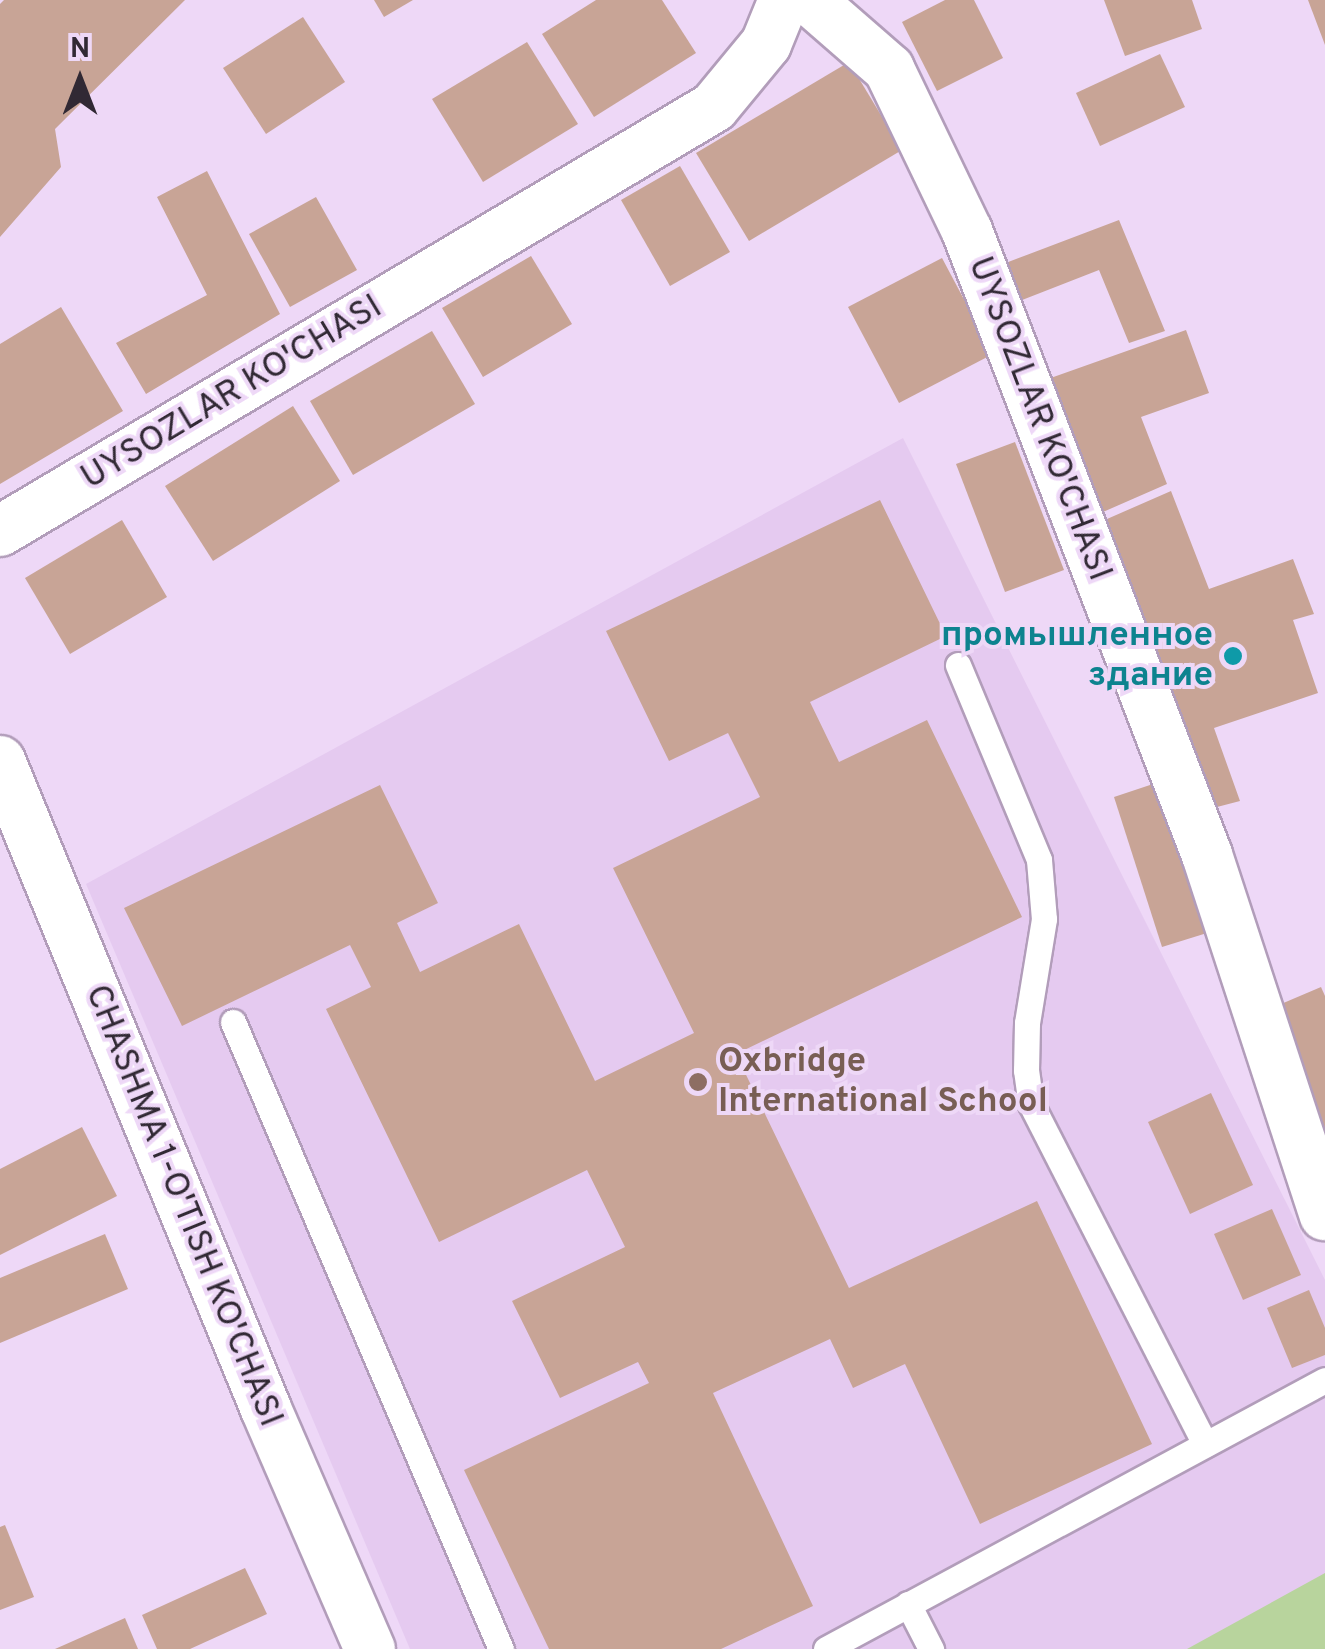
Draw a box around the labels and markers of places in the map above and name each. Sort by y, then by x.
place label: промышленное здание [941,615,1213,697]
marker: промышленное здание [1222,645,1244,667]
place label: Oxbridge International School [718,1041,1048,1123]
marker: Oxbridge International School [687,1071,709,1093]

